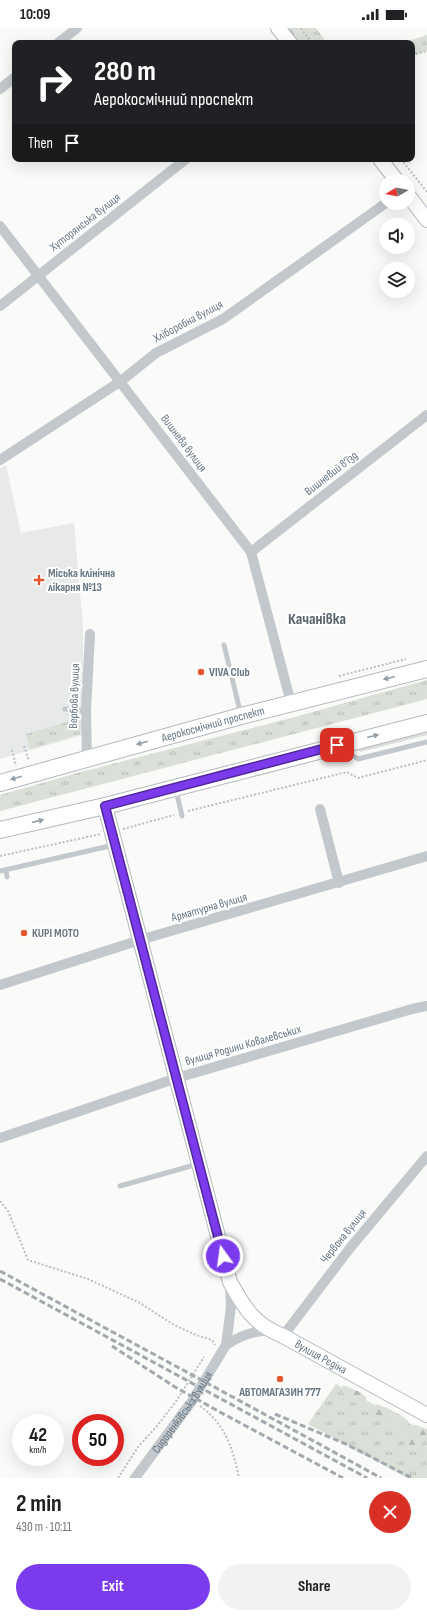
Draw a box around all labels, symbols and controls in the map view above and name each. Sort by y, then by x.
text: 10:09 [20,5,50,24]
text: 280 m [94,55,156,88]
icon: right [28,56,80,108]
text: Аерокосмічний проспект [94,89,253,110]
icon: arrive [61,132,83,154]
text: Then [28,134,53,153]
north arrow [379,174,415,210]
map controls [379,174,415,298]
street label: Хуторянська вулиця [46,190,124,255]
button: sound [379,218,415,254]
button: layers [379,262,415,298]
street label: Хліборобна вулиця [150,297,226,347]
street label: Вишнева вулиця [157,412,210,475]
street label: Вишневий в’їзд [302,448,361,499]
place label: Міська клінічна лікарня №13 [48,566,115,595]
marker: Міська клінічна лікарня №13 [33,574,45,586]
district label: Качанівка [288,610,346,629]
street label: Вербова вулиця [66,663,83,729]
place label: VIVA Club [209,665,250,680]
marker: VIVA Club [196,667,206,677]
one-way arrow [383,675,395,681]
street label: Аерокосмічний проспект [159,703,267,746]
pin [320,728,354,762]
one-way arrow [367,733,379,739]
icon: arrive [326,734,348,756]
one-way arrow [135,740,147,746]
one-way arrow [10,775,22,781]
one-way arrow [32,818,44,824]
street label: Арматурна вулиця [169,889,249,926]
place label: KUPI MOTO [32,926,79,941]
marker: KUPI MOTO [19,928,29,938]
street label: вулиця Родини Ковалевських [183,1022,303,1069]
street label: Червона вулиця [317,1206,370,1267]
position arrow [202,1235,244,1277]
street label: вулиця Рєдіна [292,1337,350,1378]
street label: Сидоренківська вулиця [149,1369,216,1456]
marker: АВТОМАГАЗИН 777 [275,1374,285,1384]
place label: АВТОМАГАЗИН 777 [238,1385,322,1400]
speed limit sign: 50 [72,1414,124,1466]
text: 42 [29,1423,47,1447]
text: km/h [29,1444,47,1456]
text: 2 min [16,1489,62,1518]
button: close [369,1491,411,1533]
text: 430 m · 10:11 [16,1519,72,1535]
button: Exit [16,1564,210,1610]
button: Share [218,1564,411,1610]

